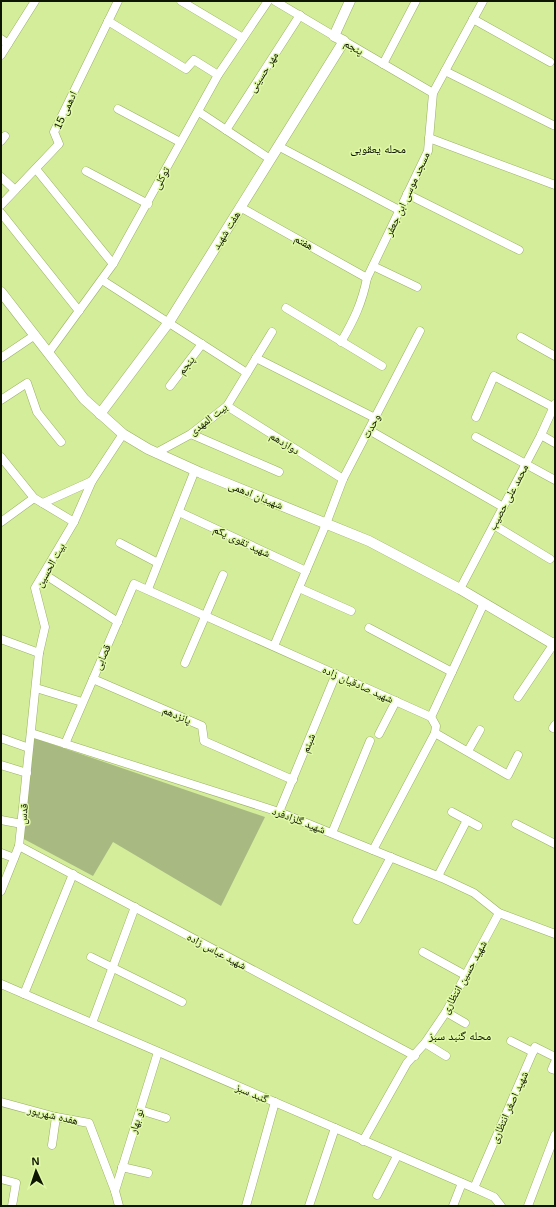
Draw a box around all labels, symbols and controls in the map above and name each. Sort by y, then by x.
street label: پنجم [341,37,366,59]
street label: مهر حسینی [246,50,281,95]
street label: ادهمی 15 [51,89,80,131]
district label: محله یعقوبی [350,142,406,156]
street label: مسجد موسی ابن جعفر [382,150,433,239]
street label: توکلی [150,164,173,192]
street label: هفت شهید [210,208,243,251]
street label: هفتم [292,232,316,254]
street label: پنجم [175,353,199,378]
street label: بیت المهدی [187,401,230,438]
street label: وحدت [360,412,382,440]
street label: دوازدهم [267,429,302,459]
street label: محمد علی حصیب [486,462,531,532]
street label: شهیدان ادهمی [227,479,285,512]
street label: شهید تقوی یکم [211,523,272,561]
street label: بیت الحسین [33,541,68,590]
street label: قصابی [91,642,114,672]
street label: شهید صادقیان زاده [320,663,395,706]
street label: پانزدهم [160,704,193,728]
street label: شبنم [299,732,319,755]
street label: قدس [16,803,31,825]
street label: شهید گلزادفرد [271,804,327,836]
street label: شهید عباس زاده [185,930,249,973]
street label: شهید حسین انتظاری [439,938,490,1016]
district label: محله گنبد سبز [428,1029,491,1043]
street label: شهید اصغر انتظاری [488,1069,531,1145]
street label: گنبد سبز [233,1080,270,1106]
street label: هفده شهریور [25,1103,80,1127]
street label: نو بهار [126,1107,146,1136]
north arrow [16,1151,56,1191]
text: N [31,1155,40,1167]

